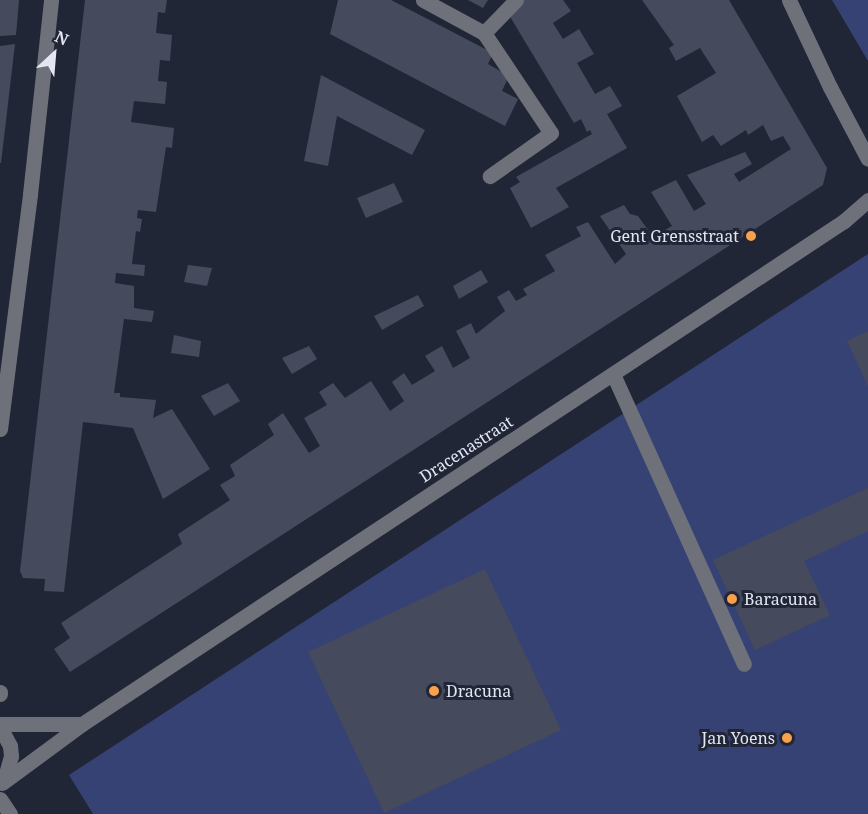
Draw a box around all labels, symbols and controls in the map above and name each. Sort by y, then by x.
north arrow [24,24,84,84]
text: N [51,25,72,50]
place label: Gent Grensstraat [610,226,739,246]
marker: Gent Grensstraat [744,229,758,243]
street label: Dracenastraat [416,412,516,486]
place label: Baracuna [744,589,817,609]
marker: Baracuna [725,592,739,606]
place label: Dracuna [446,681,511,701]
marker: Dracuna [427,684,441,698]
place label: Jan Yoens [702,728,775,748]
marker: Jan Yoens [780,731,794,745]

